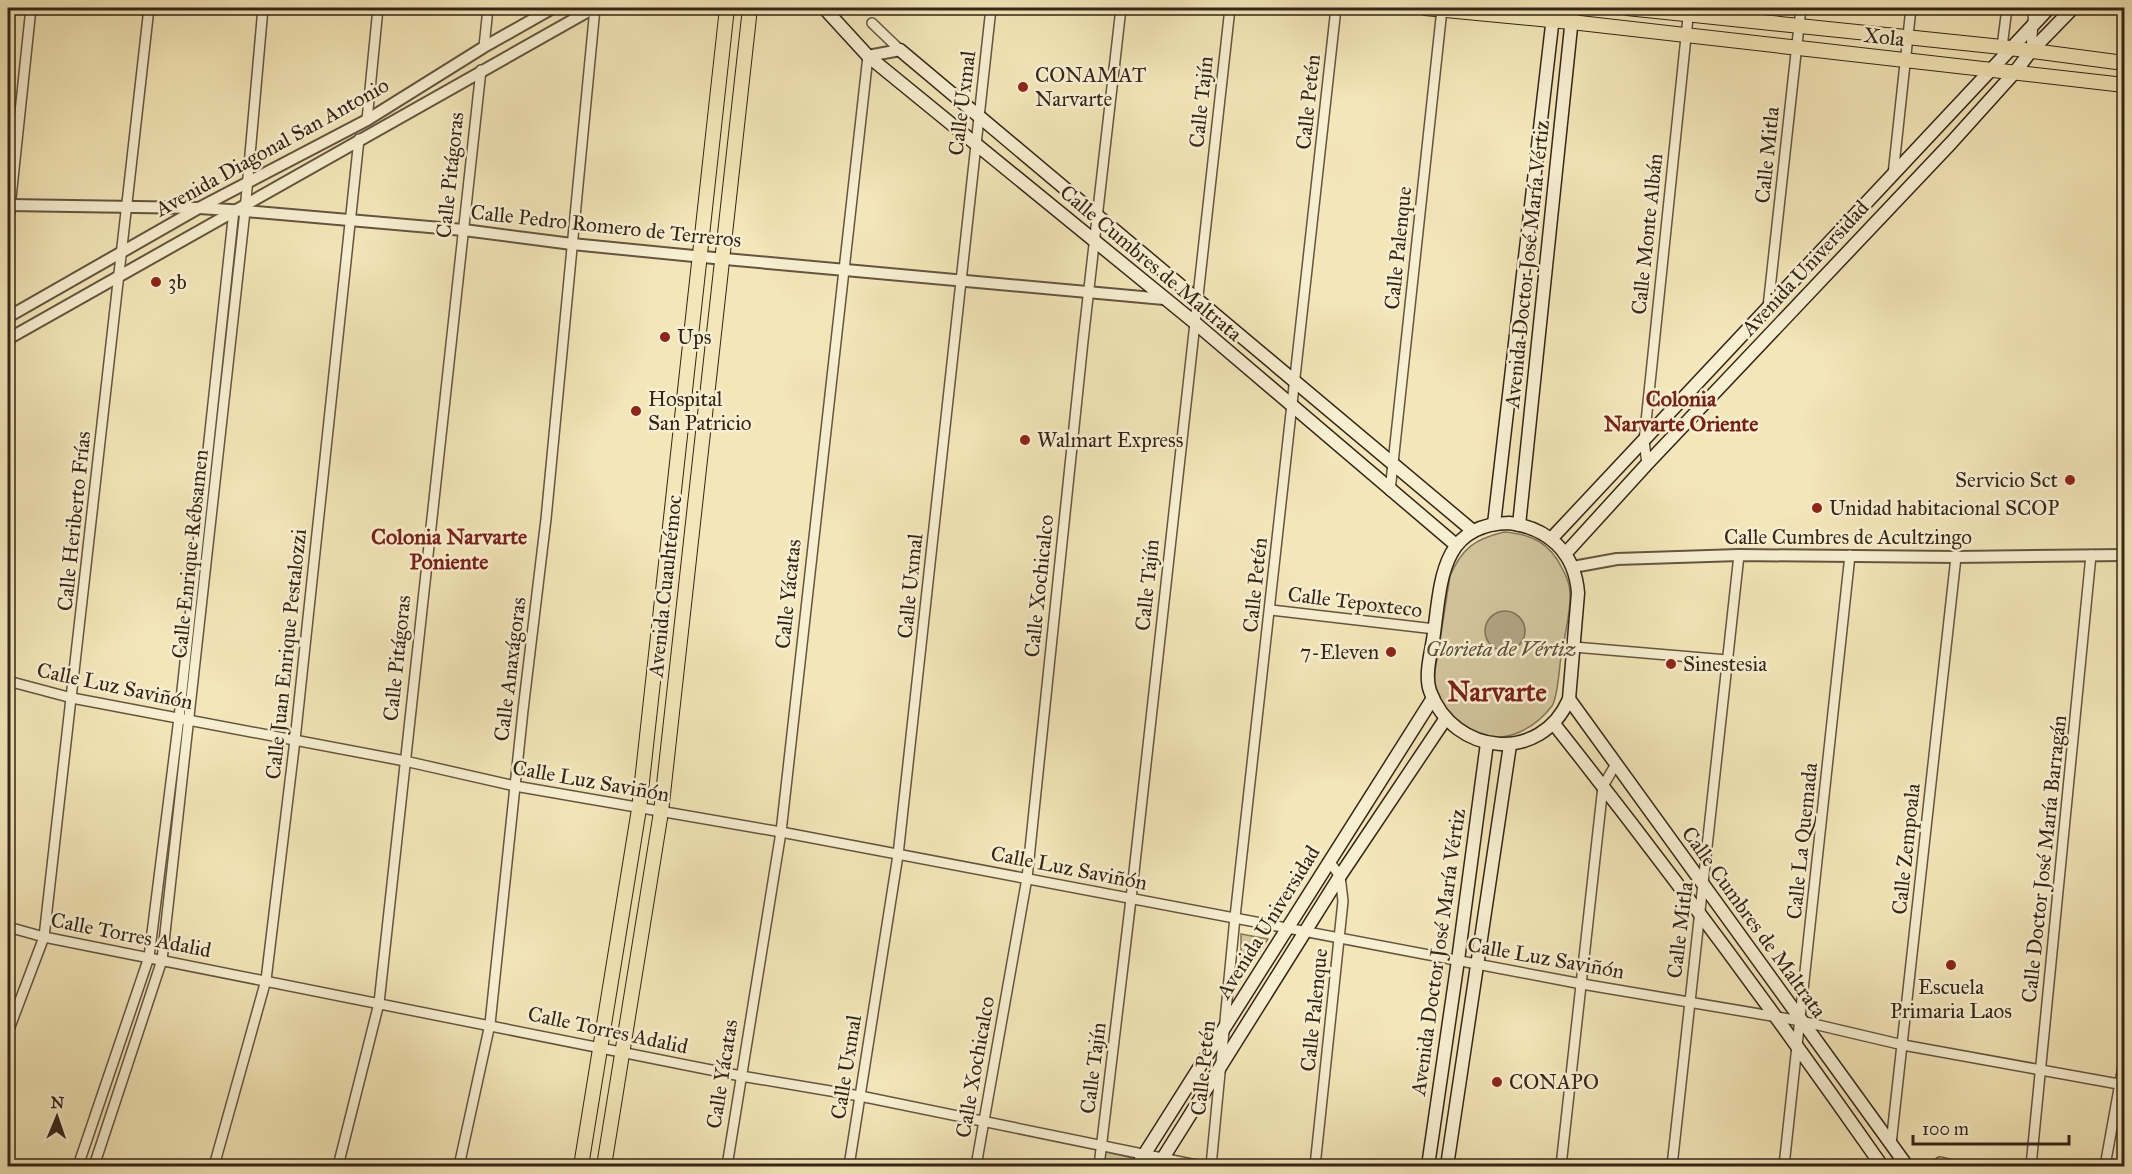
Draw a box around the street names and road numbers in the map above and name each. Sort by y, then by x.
street label: Xola [1862,22,1906,52]
street label: Calle Uxmal [943,49,981,157]
street label: Calle Petén [1290,53,1326,151]
street label: Calle Tajín [1183,55,1219,149]
street label: Avenida Diagonal San Antonio [150,72,394,223]
street label: Calle Mitla [1749,105,1785,205]
street label: Calle Pitágoras [430,111,470,239]
street label: Avenida Doctor José María Vértiz [1499,118,1555,410]
street label: Calle Monte Albán [1626,152,1668,316]
street label: Calle Cumbres de Maltrata [1055,179,1248,347]
street label: Calle Palenque [1379,185,1417,311]
street label: Avenida Universidad [1735,195,1875,342]
street label: Calle Pedro Romero de Terreros [469,199,743,253]
street label: Calle Heriberto Frías [52,430,96,612]
street label: Calle Enrique Rébsamen [166,448,214,660]
street label: Avenida Cuauhtémoc [642,493,688,680]
street label: Calle Xochicalco [1019,513,1059,659]
street label: Calle Cumbres de Acultzingo [1724,524,1972,550]
street label: Calle Juan Enrique Pestalozzi [260,527,312,781]
street label: Calle Uxmal [892,532,928,640]
street label: Calle Petén [1237,536,1273,634]
street label: Calle Yácatas [769,538,807,650]
street label: Calle Tajín [1129,538,1165,632]
street label: Calle Tepoxteco [1286,581,1424,623]
street label: Calle Pitágoras [377,594,417,722]
street label: Calle Anaxágoras [488,595,532,743]
street label: Calle Luz Saviñón [35,657,195,715]
street label: Calle Doctor José María Barragán [2016,714,2072,1004]
street label: Calle Luz Saviñón [511,754,671,808]
street label: Calle La Quemada [1781,761,1823,921]
street label: Calle Zempoala [1886,782,1926,916]
street label: Avenida Doctor José María Vértiz [1405,807,1471,1098]
street label: Calle Cumbres de Maltrata [1676,821,1832,1023]
street label: Calle Luz Saviñón [989,840,1149,896]
street label: Avenida Universidad [1210,840,1326,1004]
street label: Calle Mitla [1661,880,1699,980]
street label: Calle Torres Adalid [49,907,214,963]
street label: Calle Luz Saviñón [1466,931,1626,985]
street label: Calle Palenque [1295,947,1333,1073]
street label: Calle Xochicalco [950,994,1000,1140]
street label: Calle Torres Adalid [526,1000,691,1060]
street label: Calle Uxmal [825,1013,867,1121]
street label: Calle Yácatas [701,1017,743,1131]
street label: Calle Petén [1185,1019,1221,1117]
street label: Calle Tajín [1074,1021,1112,1115]

